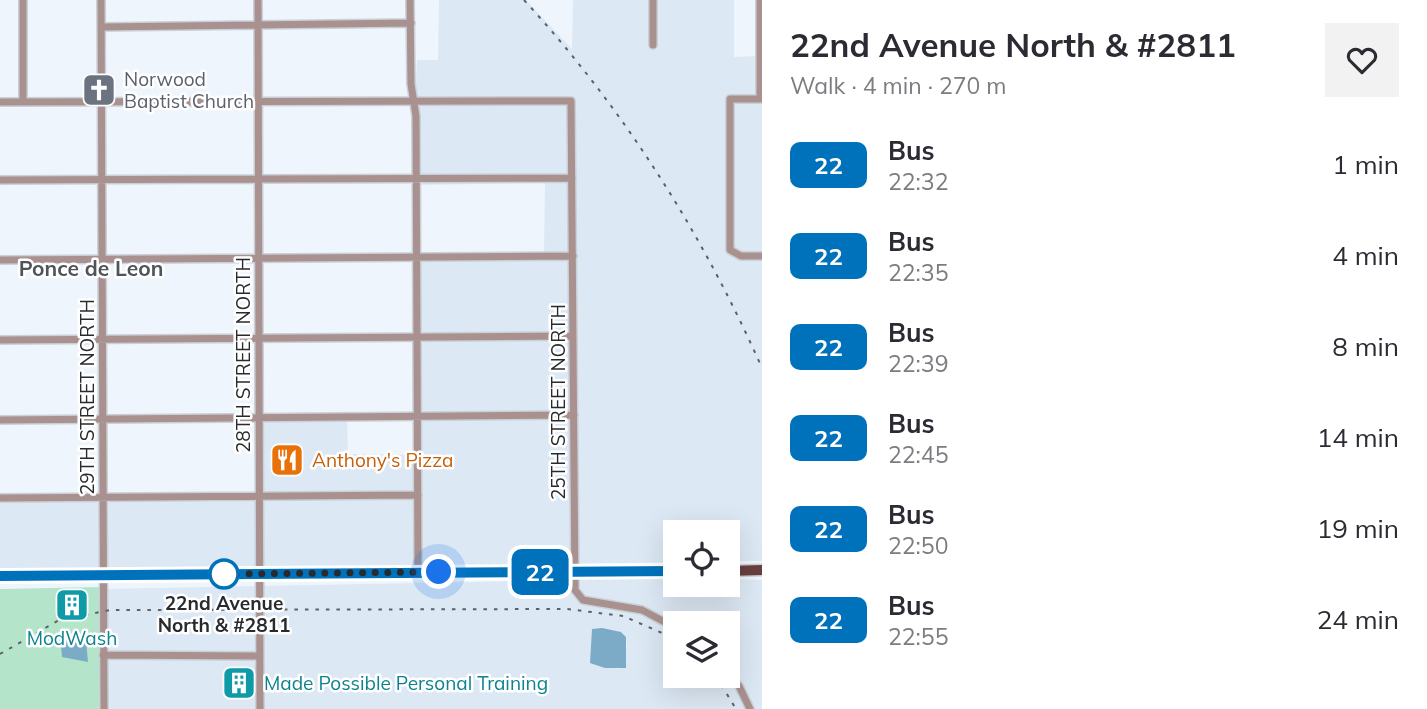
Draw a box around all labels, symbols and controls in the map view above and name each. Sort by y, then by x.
button: heart [1325,23,1399,97]
text: 22nd Avenue North & #2811 [790,24,1236,65]
place label: Norwood Baptist Church [124,67,254,113]
church icon: Norwood Baptist Church [80,71,118,109]
text: Walk · 4 min · 270 m [790,71,1007,100]
text: Bus [888,134,934,167]
text: 1 min [1332,148,1399,181]
text: 22 [814,150,843,180]
text: 22:32 [888,167,948,196]
text: Bus [888,225,934,258]
text: 4 min [1332,239,1399,272]
text: 22 [814,241,843,271]
district label: Ponce de Leon [19,255,163,281]
street label: 28TH STREET NORTH [231,257,255,453]
text: 22:35 [888,258,948,287]
street label: 29TH STREET NORTH [75,299,99,495]
street label: 25TH STREET NORTH [546,304,570,500]
text: Bus [888,316,934,349]
text: 8 min [1332,330,1399,363]
text: 22 [814,332,843,362]
text: 22:39 [888,349,948,378]
text: Bus [888,407,934,440]
text: 14 min [1317,421,1399,454]
text: 22 [814,423,843,453]
text: 22:45 [888,440,948,469]
restaurant icon: Anthony's Pizza [268,441,306,479]
place label: Anthony's Pizza [312,448,453,472]
text: Bus [888,498,934,531]
text: 19 min [1317,512,1399,545]
text: 22 [814,514,843,544]
map controls [663,520,740,688]
button: locate [663,520,740,597]
text: 22:50 [888,531,948,560]
line badge: 22 [508,549,572,595]
your location [421,554,456,589]
text: 22 [526,557,554,587]
marker: 22nd Avenue North & #2811 [209,559,239,589]
building icon: ModWash [53,586,91,624]
text: Bus [888,589,934,622]
place label: 22nd Avenue North & #2811 [158,591,290,637]
text: 24 min [1317,603,1399,636]
text: 22 [814,605,843,635]
button: layers [663,611,740,688]
text: 22:55 [888,622,948,651]
place label: ModWash [27,626,117,650]
building icon: Made Possible Personal Training [220,664,258,702]
place label: Made Possible Personal Training [264,671,548,695]

